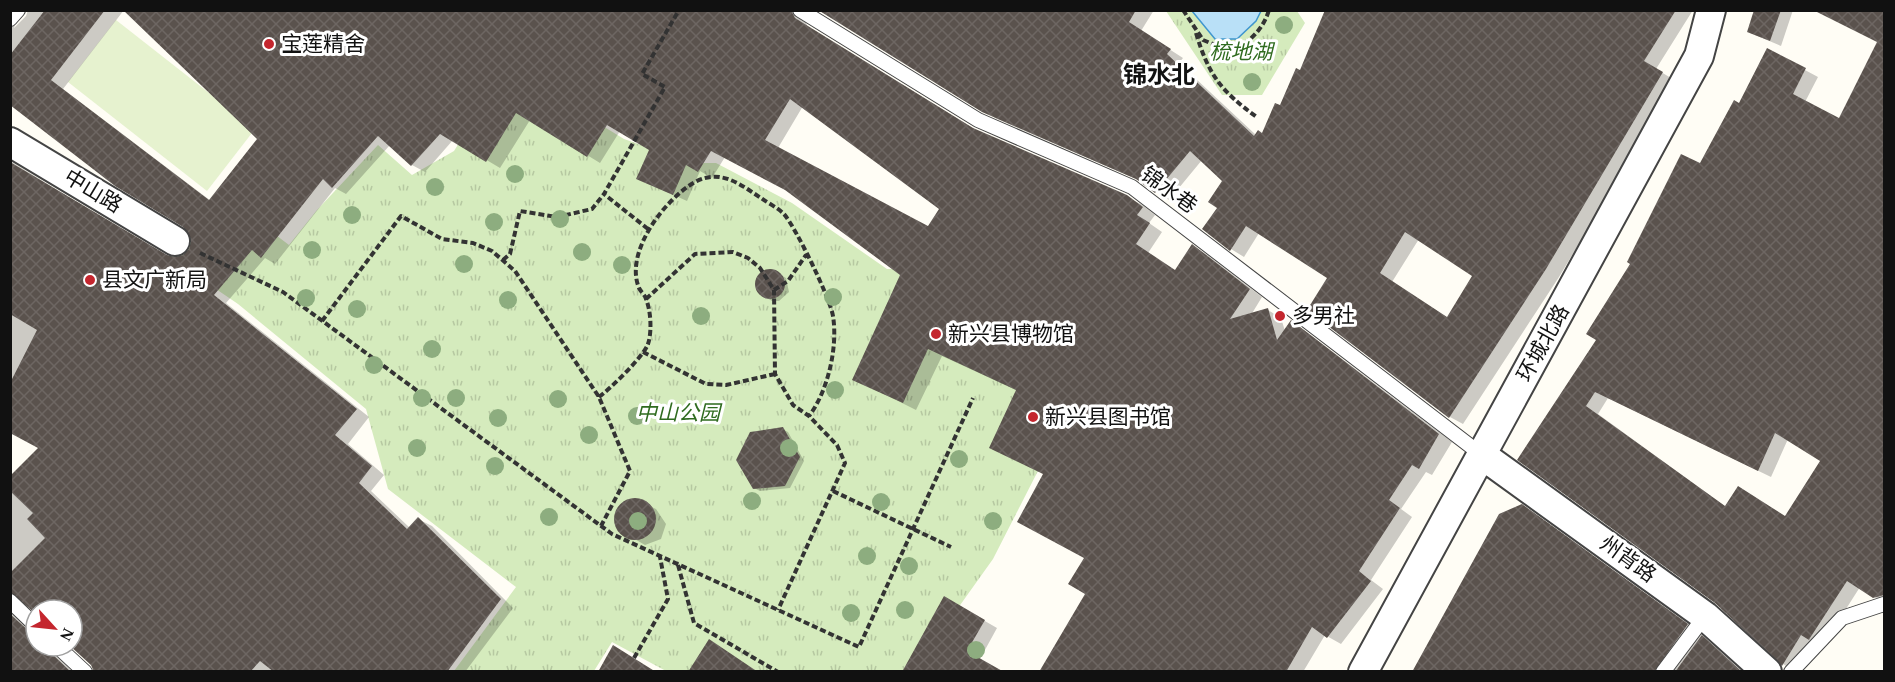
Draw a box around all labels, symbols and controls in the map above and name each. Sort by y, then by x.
place label: 宝莲精舍 [281,32,365,56]
marker: 宝莲精舍 [262,37,276,51]
park label: 梳地湖 [1210,40,1275,64]
district label: 锦水北 [1123,62,1195,88]
street label: 锦水巷 [1136,162,1202,218]
street label: 中山路 [60,164,126,218]
place label: 县文广新局 [102,268,207,292]
marker: 县文广新局 [83,273,97,287]
street label: 环城北路 [1512,300,1574,386]
place label: 多男社 [1292,304,1355,328]
marker: 多男社 [1273,309,1287,323]
place label: 新兴县博物馆 [948,322,1074,346]
marker: 新兴县博物馆 [929,327,943,341]
park label: 中山公园 [636,401,723,425]
place label: 新兴县图书馆 [1045,405,1171,429]
marker: 新兴县图书馆 [1026,410,1040,424]
street label: 州背路 [1595,531,1661,587]
north arrow [24,598,84,658]
text: N [57,626,77,644]

